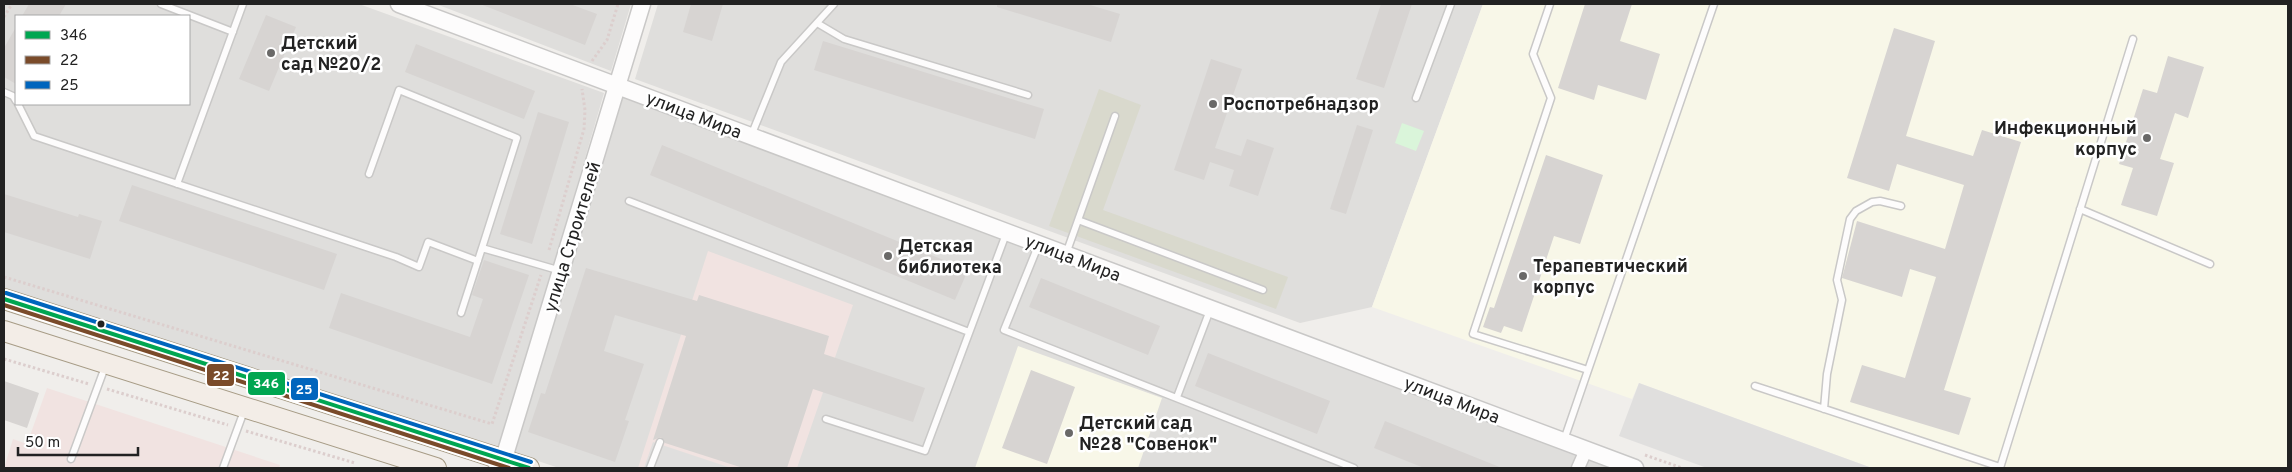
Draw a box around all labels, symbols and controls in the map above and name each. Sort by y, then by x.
legend [15,15,190,105]
text: 346 [60,27,87,46]
place label: Детский сад №20/2 [281,33,381,77]
marker: Детский сад №20/2 [265,47,277,59]
text: 22 [60,52,78,71]
text: 25 [60,77,79,96]
street label: улица Мира [642,88,745,145]
place label: Роспотребнадзор [1223,94,1379,117]
marker: Роспотребнадзор [1207,98,1219,110]
place label: Инфекционный корпус [1994,118,2137,162]
marker: Инфекционный корпус [2141,132,2153,144]
street label: улица Строителей [540,159,607,316]
street label: улица Мира [1021,231,1124,288]
place label: Детская библиотека [898,236,1002,280]
marker: Детская библиотека [882,250,894,262]
place label: Терапевтический корпус [1533,256,1688,300]
marker: Терапевтический корпус [1517,270,1529,282]
unlabelled marker [96,319,106,329]
line badge: 22 [206,363,235,387]
text: 22 [212,368,230,385]
line badge: 346 [247,371,286,396]
street label: улица Мира [1400,373,1503,430]
text: 346 [253,376,279,393]
line badge: 25 [290,377,319,401]
text: 25 [295,382,313,399]
place label: Детский сад №28 "Совенок" [1079,413,1217,457]
scale bar [18,424,138,456]
marker: Детский сад №28 "Совенок" [1063,427,1075,439]
text: 50 m [25,434,60,453]

